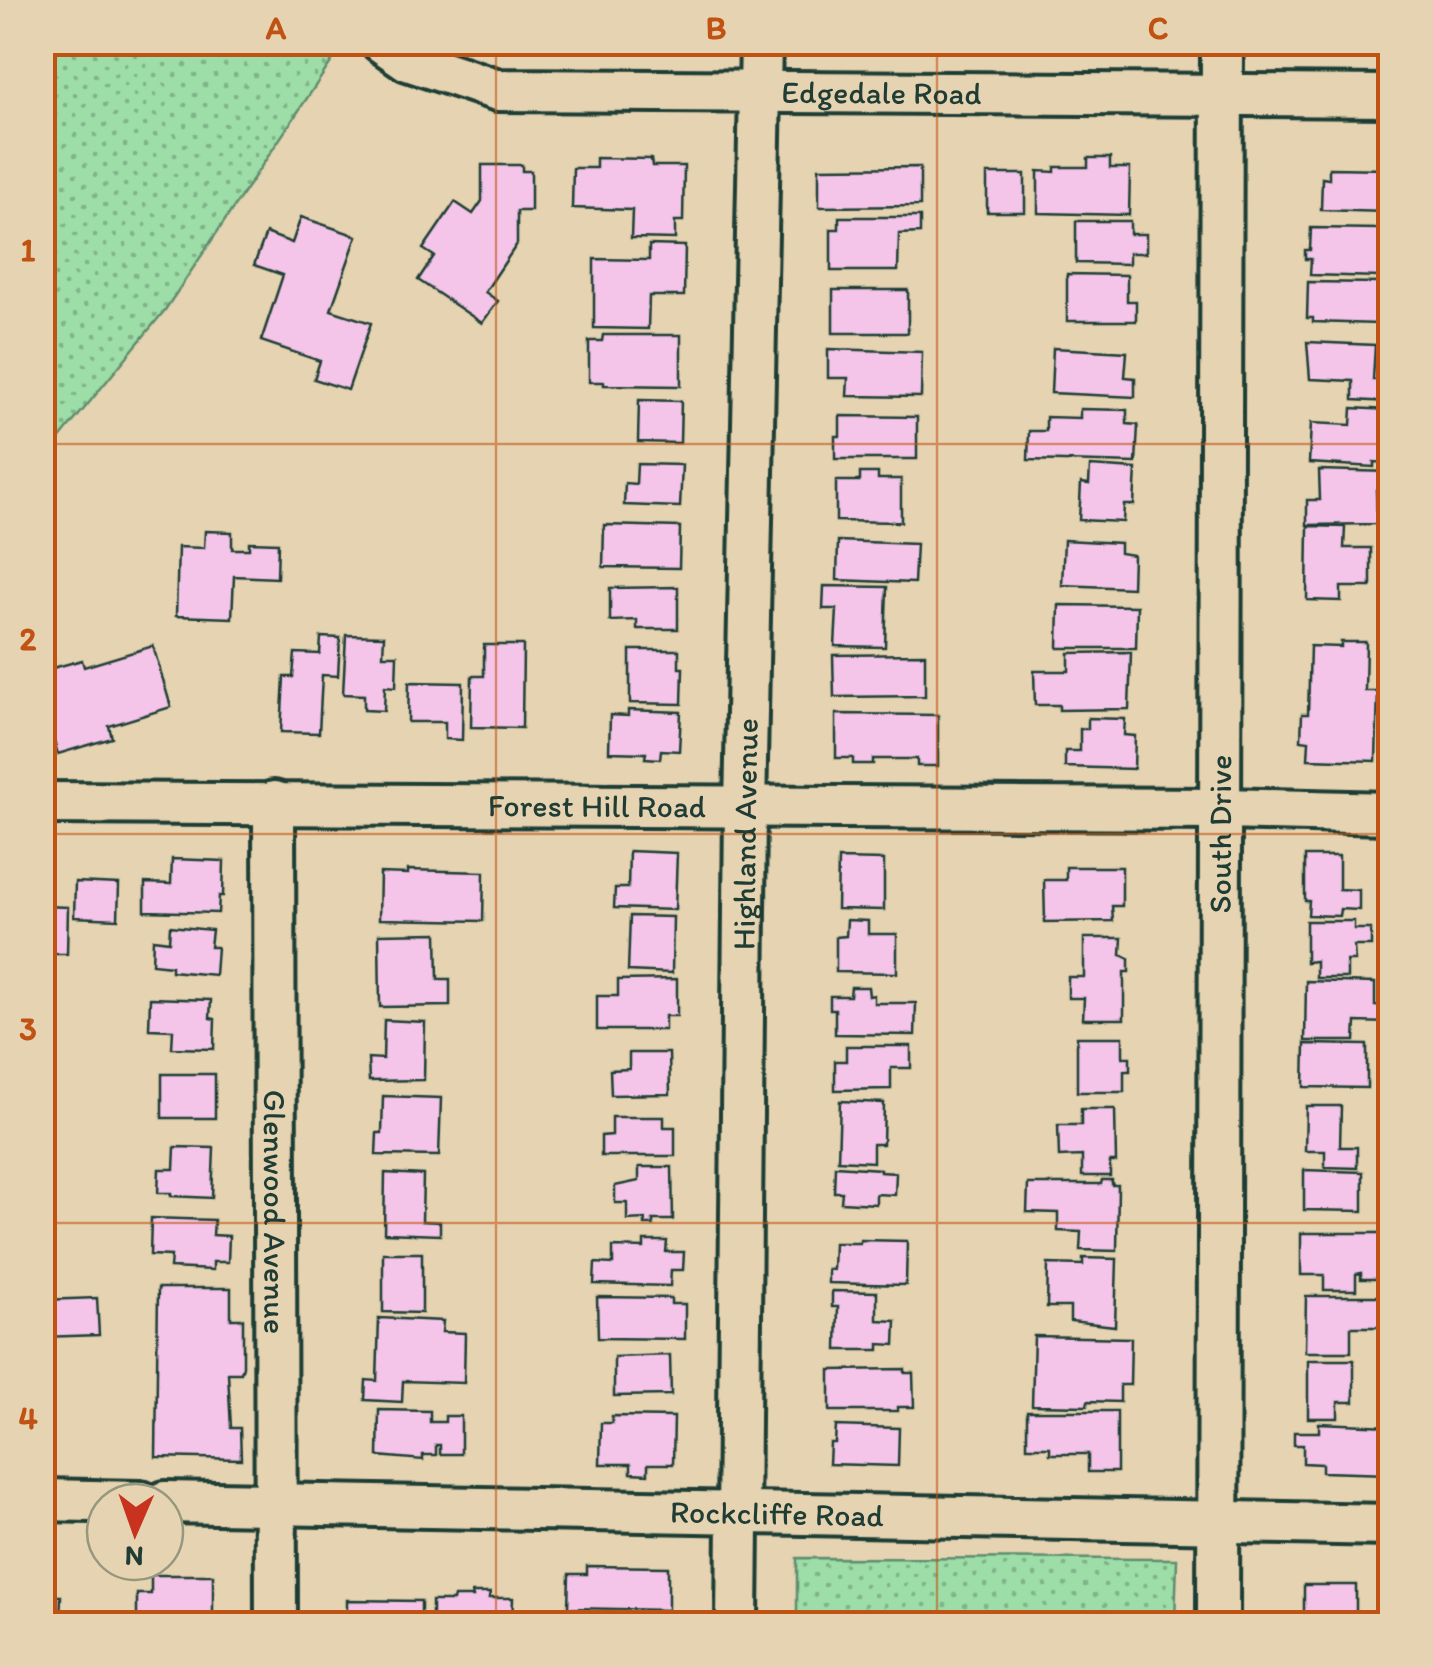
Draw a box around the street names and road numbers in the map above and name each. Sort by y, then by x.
street label: Edgedale Road [781,73,982,112]
street label: Highland Avenue [725,718,766,950]
street label: South Drive [1201,755,1239,913]
street label: Forest Hill Road [488,786,706,825]
street label: Glenwood Avenue [256,1090,294,1334]
street label: Rockcliffe Road [670,1492,885,1535]

